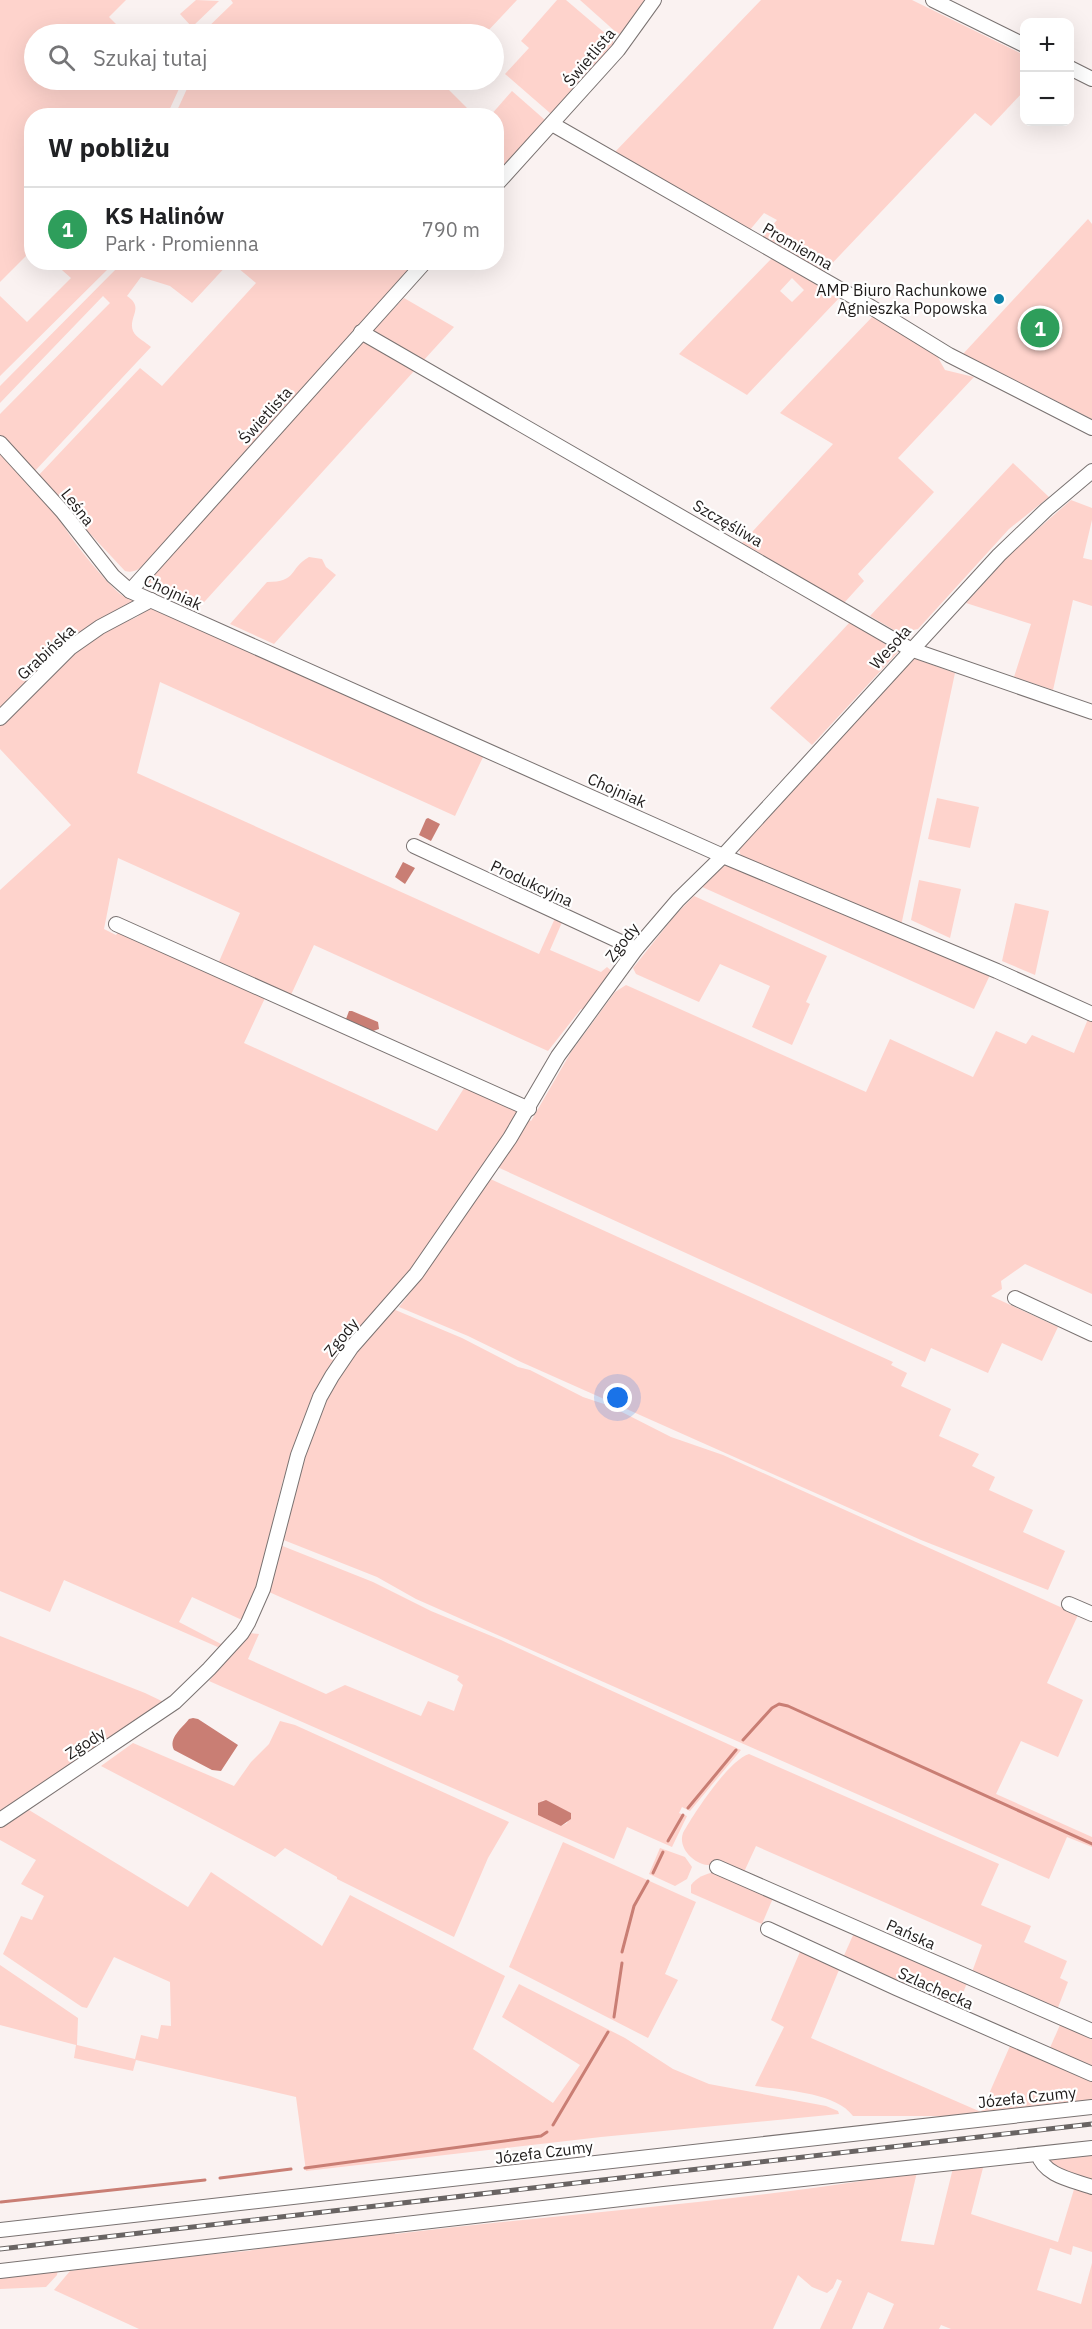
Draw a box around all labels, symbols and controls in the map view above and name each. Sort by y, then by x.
map controls [1020,18,1074,126]
button: + [1020,18,1074,72]
street label: Świetlista [558,23,620,90]
search box [24,24,504,90]
icon: search [45,41,78,74]
text: Szukaj tutaj [93,43,208,72]
button: − [1020,72,1074,126]
text: W pobliżu [48,130,170,164]
text: KS Halinów [105,201,224,230]
text: 1 [62,216,74,243]
text: 790 m [422,216,480,243]
street label: Promienna [759,218,837,274]
text: Park · Promienna [105,230,259,257]
place label: AMP Biuro Rachunkowe Agnieszka Popowska [816,280,987,318]
marker: AMP Biuro Rachunkowe Agnieszka Popowska [992,292,1006,306]
pin: 1 [1020,306,1060,350]
street label: Świetlista [233,381,296,448]
street label: Leśna [57,484,99,530]
street label: Szczęśliwa [689,495,767,551]
street label: Chojniak [141,570,206,614]
street label: Grabińska [13,620,80,684]
street label: Wesoła [865,620,915,673]
street label: Chojniak [585,768,650,812]
street label: Produkcyjna [488,855,577,911]
street label: Zgody [601,919,643,965]
street label: Zgody [319,1314,363,1360]
your location [603,1383,632,1412]
street label: Zgody [61,1723,109,1763]
street label: Pańska [883,1914,939,1954]
street label: Szlachecka [895,1962,977,2014]
street label: Józefa Czumy [977,2082,1077,2112]
street label: Józefa Czumy [494,2136,594,2168]

